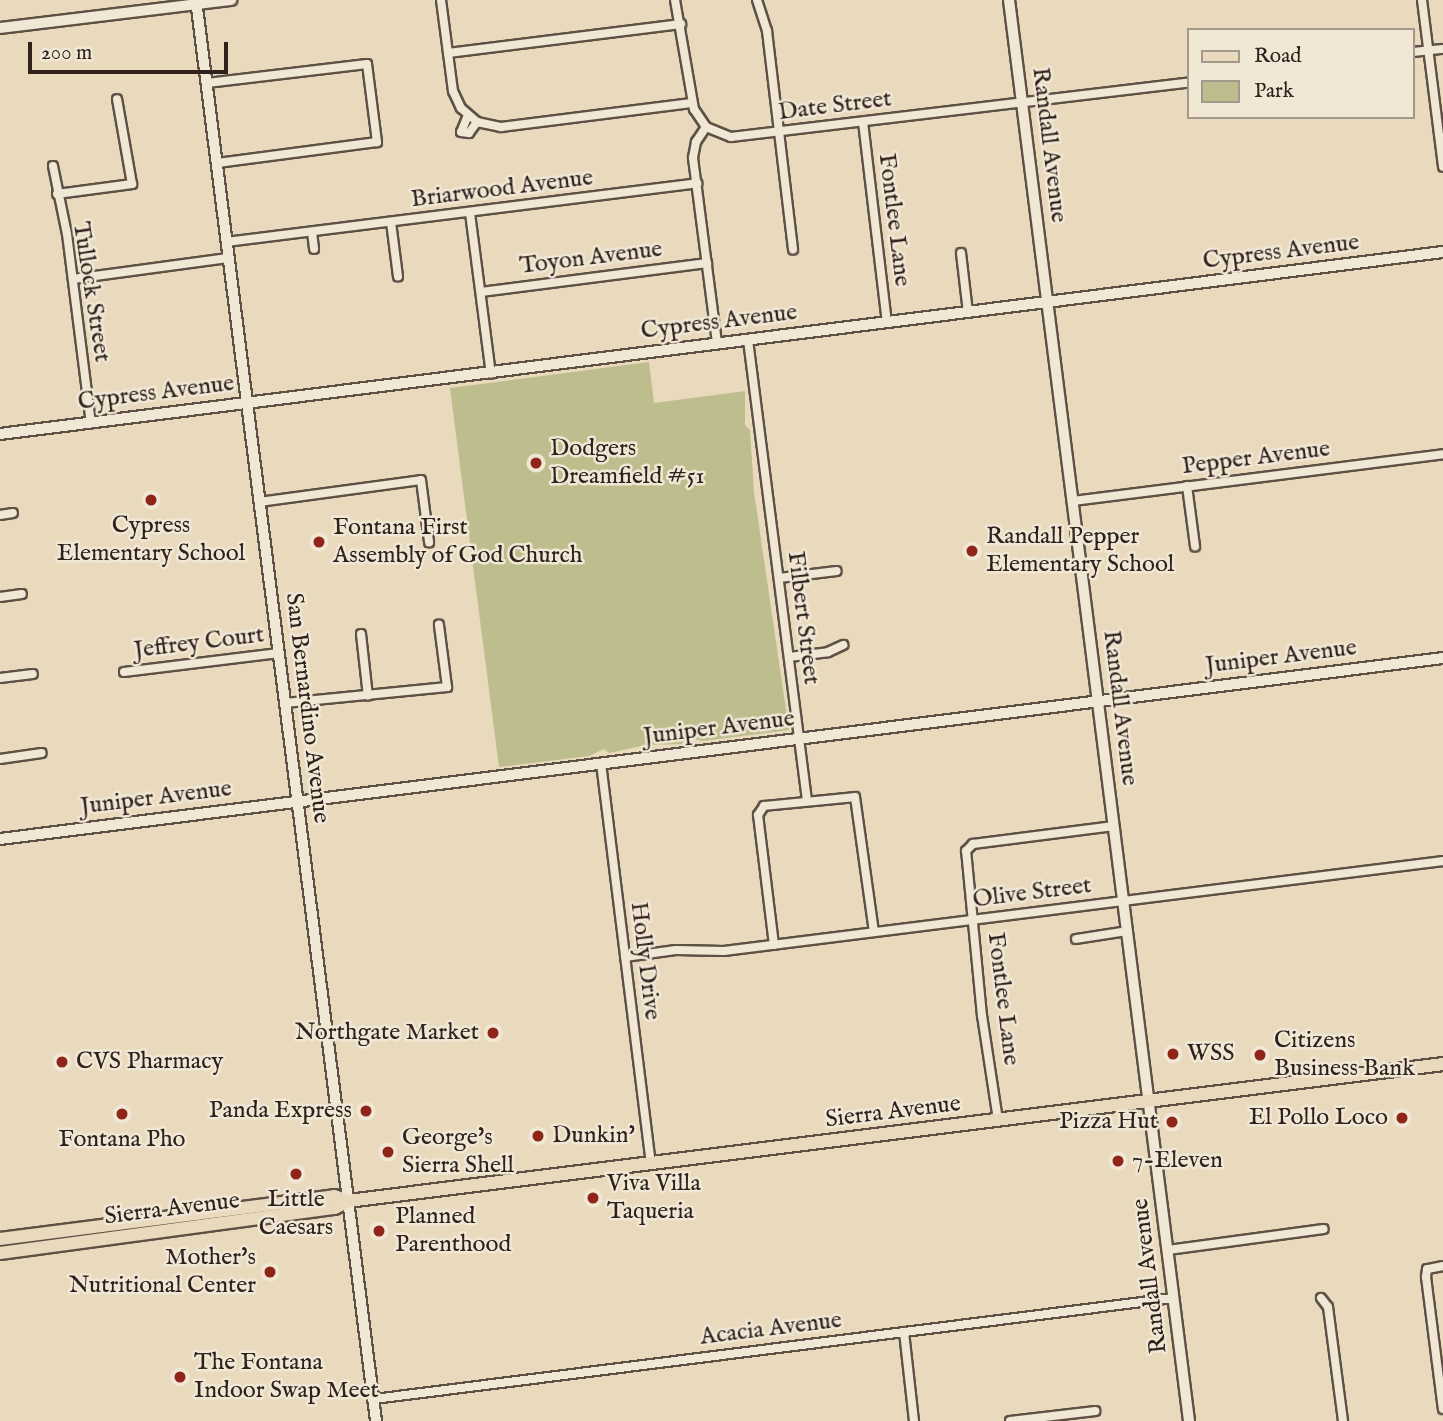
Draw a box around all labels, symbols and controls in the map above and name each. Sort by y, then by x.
scale bar [32,28,231,72]
legend [1188,28,1415,119]
text: 200 m [41,40,92,67]
text: Road [1254,43,1301,70]
street label: Randall Avenue [1025,66,1073,224]
text: Park [1254,78,1294,105]
street label: Date Street [777,85,893,127]
street label: Fontlee Lane [872,152,916,288]
street label: Briarwood Avenue [409,164,595,214]
street label: Tullock Street [66,220,116,364]
street label: Cypress Avenue [1201,228,1361,276]
street label: Toyon Avenue [518,235,664,281]
street label: Cypress Avenue [639,298,799,346]
street label: Cypress Avenue [76,369,236,417]
place label: Dodgers Dreamfield #51 [550,435,704,491]
street label: Pepper Avenue [1180,435,1332,481]
marker: Dodgers Dreamfield #51 [528,455,544,471]
marker: Cypress Elementary School [143,492,159,508]
place label: Cypress Elementary School [57,512,245,568]
place label: Fontana First Assembly of God Church [333,514,583,570]
place label: Randall Pepper Elementary School [986,523,1174,579]
marker: Fontana First Assembly of God Church [311,534,327,550]
marker: Randall Pepper Elementary School [964,543,980,559]
street label: Filbert Street [781,550,825,686]
street label: San Bernardino Avenue [279,591,335,825]
street label: Jeffrey Court [132,621,266,665]
street label: Randall Avenue [1096,629,1144,787]
street label: Juniper Avenue [1204,633,1358,681]
street label: Juniper Avenue [642,704,796,752]
street label: Juniper Avenue [79,774,233,822]
street label: Olive Street [971,871,1093,915]
street label: Holly Drive [623,900,667,1022]
street label: Fontlee Lane [981,931,1025,1067]
place label: Northgate Market [295,1019,479,1047]
marker: Northgate Market [485,1025,501,1041]
place label: Citizens Business Bank [1274,1027,1415,1083]
place label: WSS [1187,1040,1234,1068]
marker: WSS [1165,1046,1181,1062]
marker: Citizens Business Bank [1252,1047,1268,1063]
place label: CVS Pharmacy [76,1048,223,1076]
marker: CVS Pharmacy [54,1054,70,1070]
street label: Sierra Avenue [824,1089,962,1135]
place label: Panda Express [209,1097,352,1125]
marker: Panda Express [358,1103,374,1119]
place label: El Pollo Loco [1249,1104,1388,1132]
marker: Fontana Pho [114,1106,130,1122]
place label: Pizza Hut [1059,1108,1158,1136]
marker: El Pollo Loco [1394,1110,1410,1126]
marker: Pizza Hut [1164,1114,1180,1130]
place label: Dunkin' [552,1122,635,1150]
place label: George's Sierra Shell [402,1124,514,1180]
place label: Fontana Pho [58,1126,186,1154]
marker: Dunkin' [530,1128,546,1144]
marker: George's Sierra Shell [380,1144,396,1160]
place label: 7-Eleven [1132,1147,1223,1175]
marker: 7-Eleven [1110,1153,1126,1169]
marker: Little Caesars [288,1166,304,1182]
place label: Viva Villa Taqueria [607,1170,701,1226]
street label: Sierra Avenue [103,1186,241,1232]
place label: Little Caesars [259,1186,333,1242]
marker: Viva Villa Taqueria [585,1190,601,1206]
street label: Randall Avenue [1126,1197,1174,1355]
place label: Planned Parenthood [395,1203,511,1259]
marker: Planned Parenthood [369,1221,389,1241]
place label: Mother's Nutritional Center [69,1244,256,1300]
marker: Mother's Nutritional Center [262,1264,278,1280]
street label: Acacia Avenue [698,1306,844,1352]
place label: The Fontana Indoor Swap Meet [194,1349,379,1405]
marker: The Fontana Indoor Swap Meet [172,1369,188,1385]

